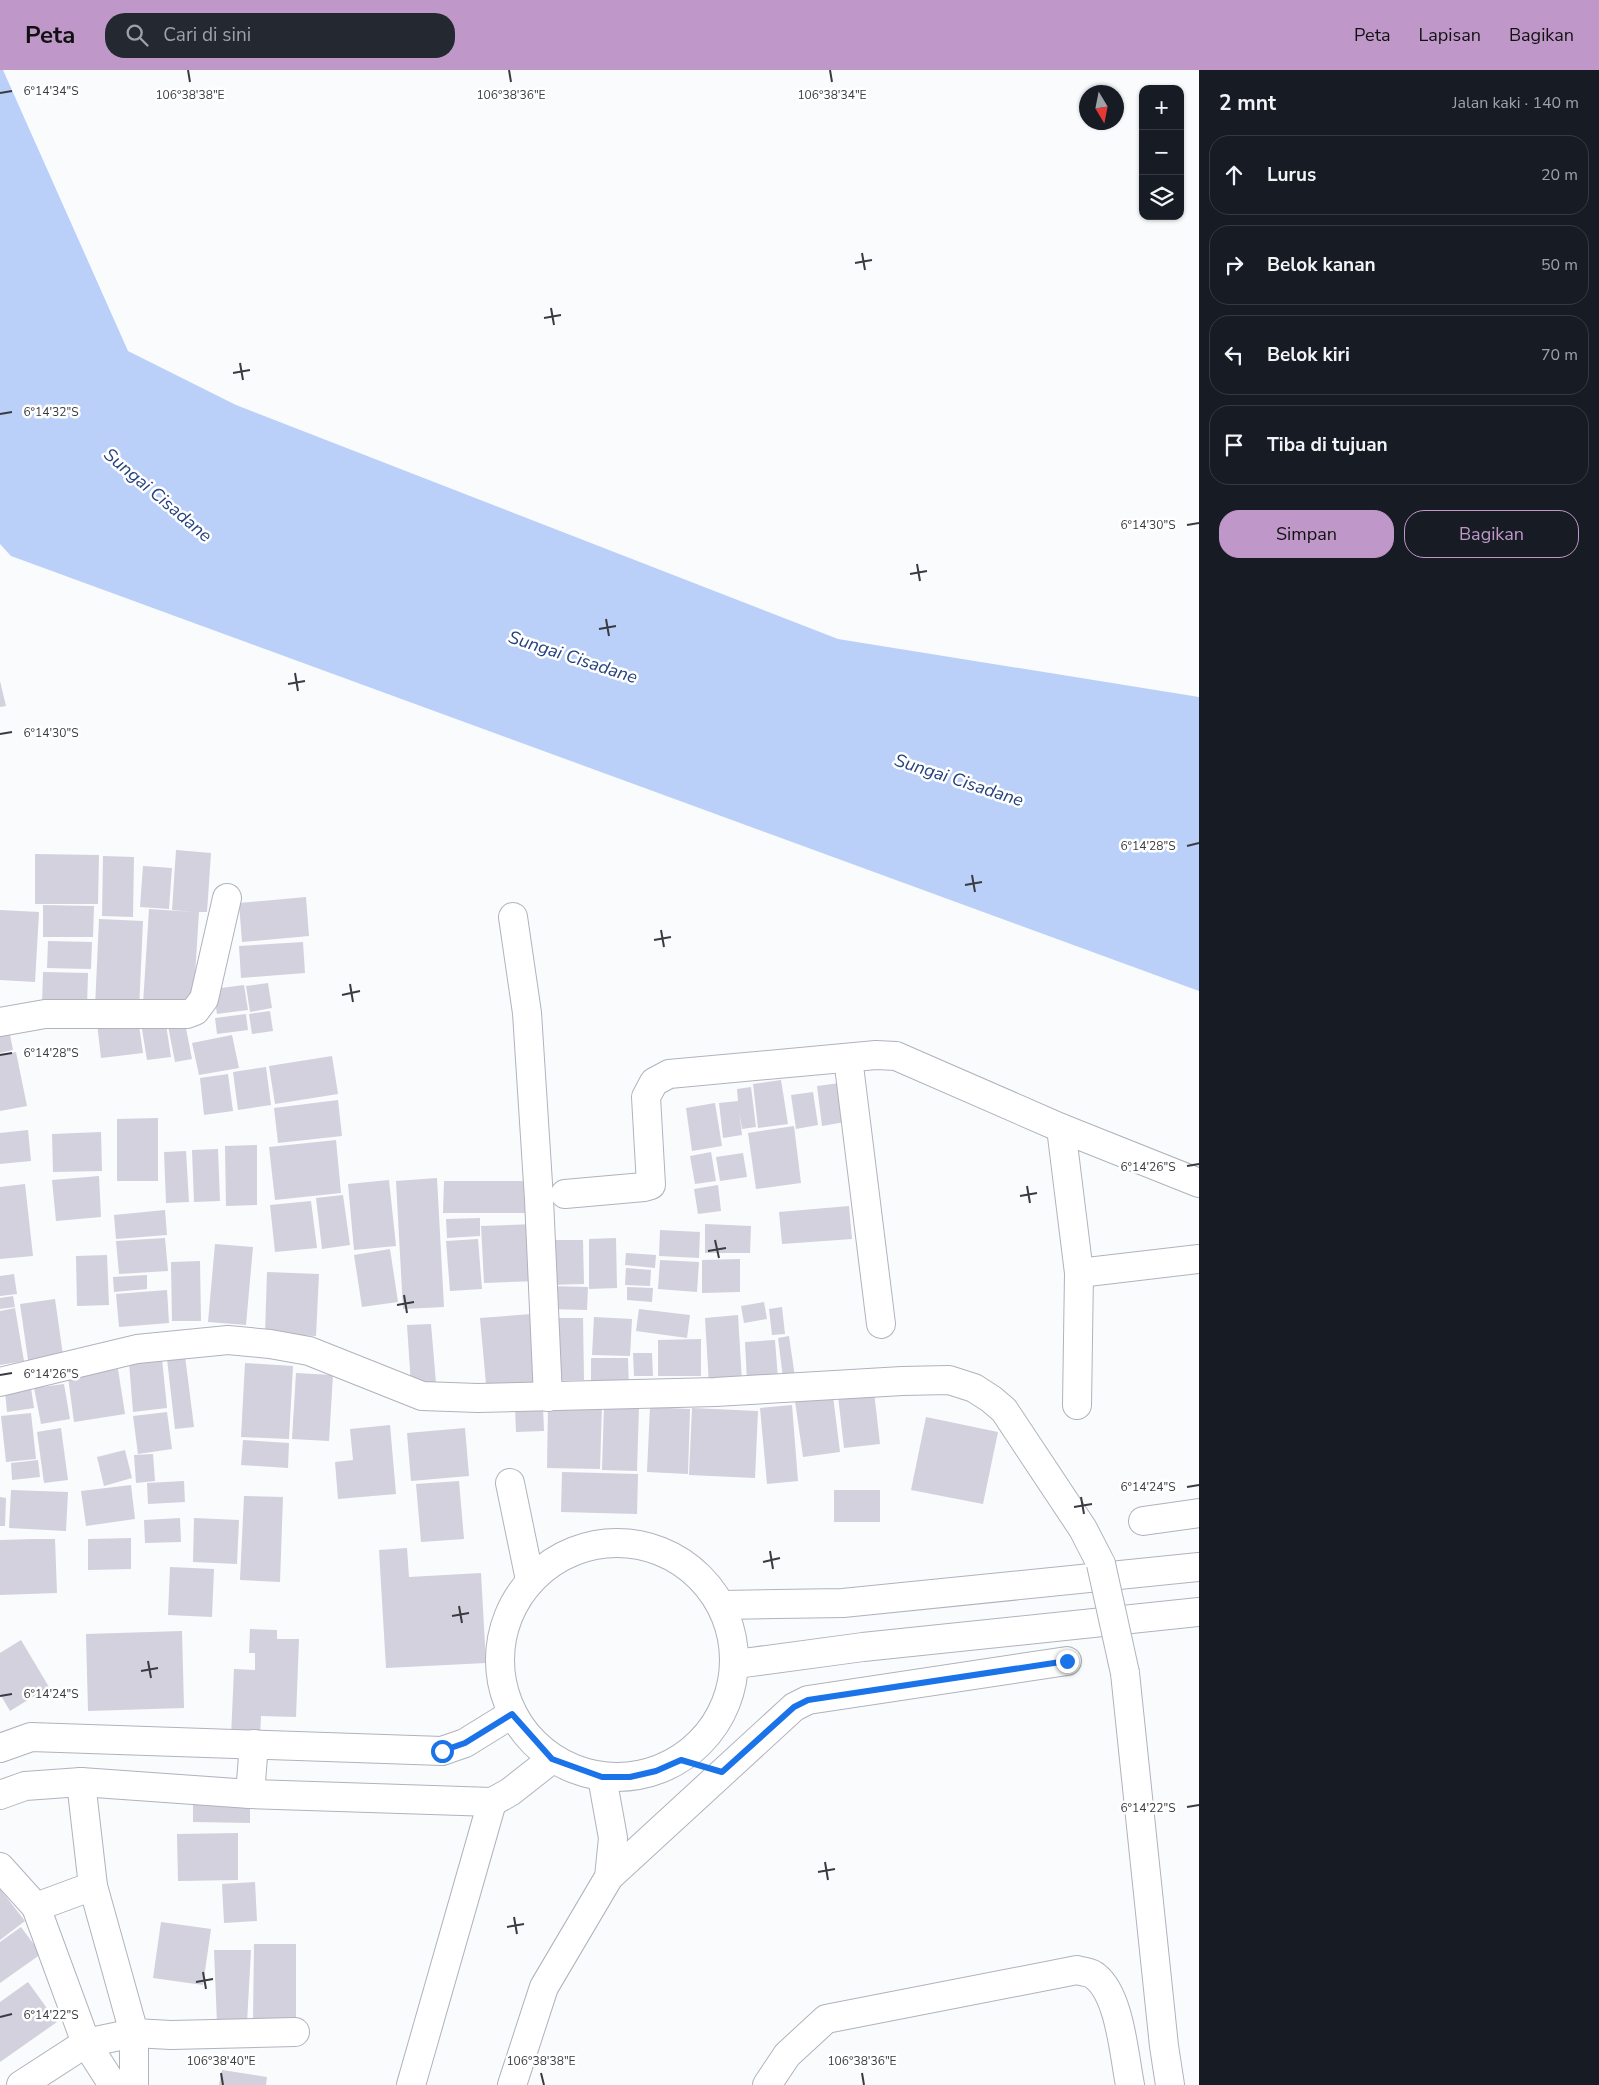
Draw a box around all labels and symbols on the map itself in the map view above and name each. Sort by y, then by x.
text: 6°14'34"S [23,83,79,99]
north arrow [1079,85,1124,130]
text: 106°38'38"E [155,87,225,103]
text: 106°38'36"E [476,87,546,103]
text: 106°38'34"E [797,87,867,103]
text: 6°14'32"S [23,404,79,420]
water label: Sungai Cisadane [99,443,218,548]
text: 6°14'30"S [1120,517,1176,533]
water label: Sungai Cisadane [505,625,641,689]
text: 6°14'30"S [23,725,79,741]
water label: Sungai Cisadane [891,748,1027,812]
text: 6°14'28"S [1120,838,1176,854]
text: 6°14'28"S [23,1045,79,1061]
text: 6°14'26"S [1120,1159,1176,1175]
text: 6°14'26"S [23,1366,79,1382]
text: 6°14'24"S [1120,1479,1176,1495]
route end [1056,1650,1079,1673]
text: 6°14'24"S [23,1686,79,1702]
route start [431,1740,454,1763]
text: 6°14'22"S [1120,1800,1176,1816]
text: 6°14'22"S [23,2007,79,2023]
text: 106°38'40"E [186,2053,256,2069]
text: 106°38'38"E [506,2053,576,2069]
text: 106°38'36"E [827,2053,897,2069]

